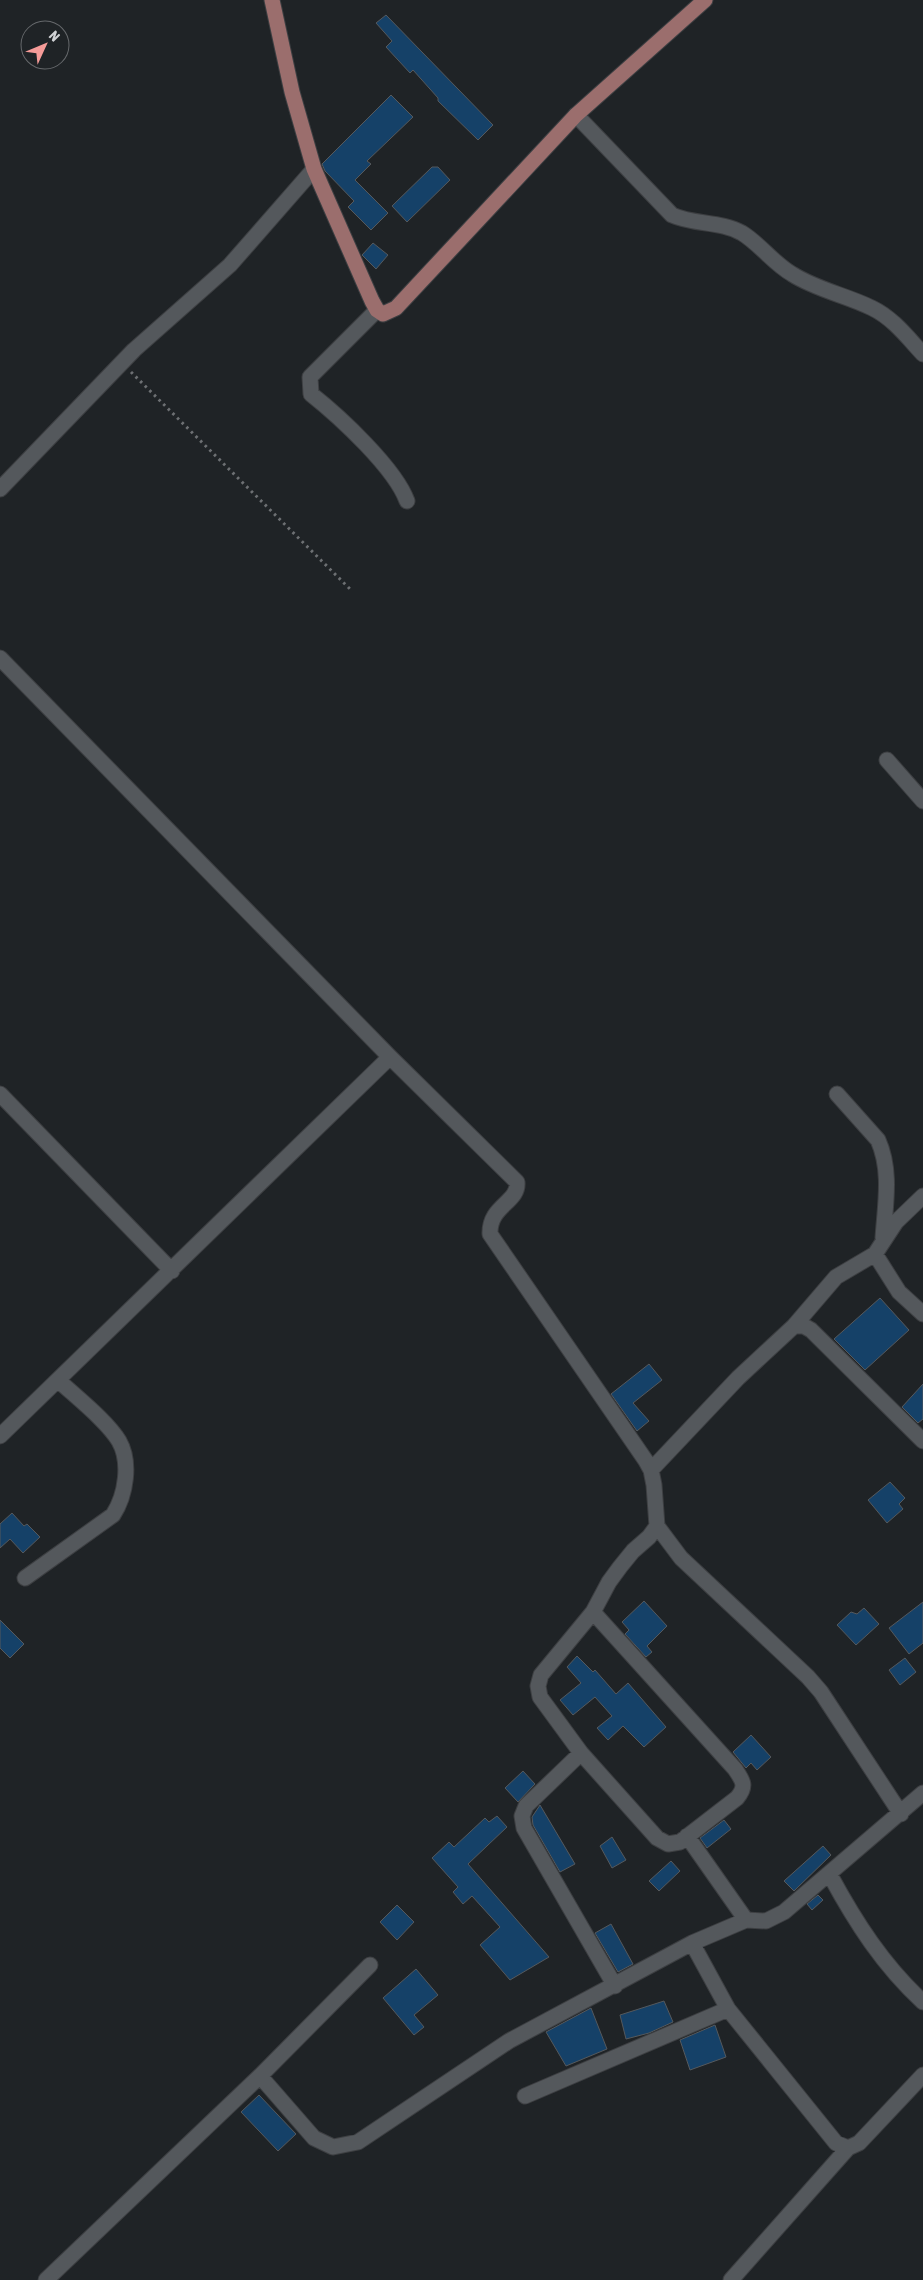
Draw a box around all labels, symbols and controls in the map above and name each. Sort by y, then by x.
north arrow [20,20,70,70]
text: N [46,27,63,44]

